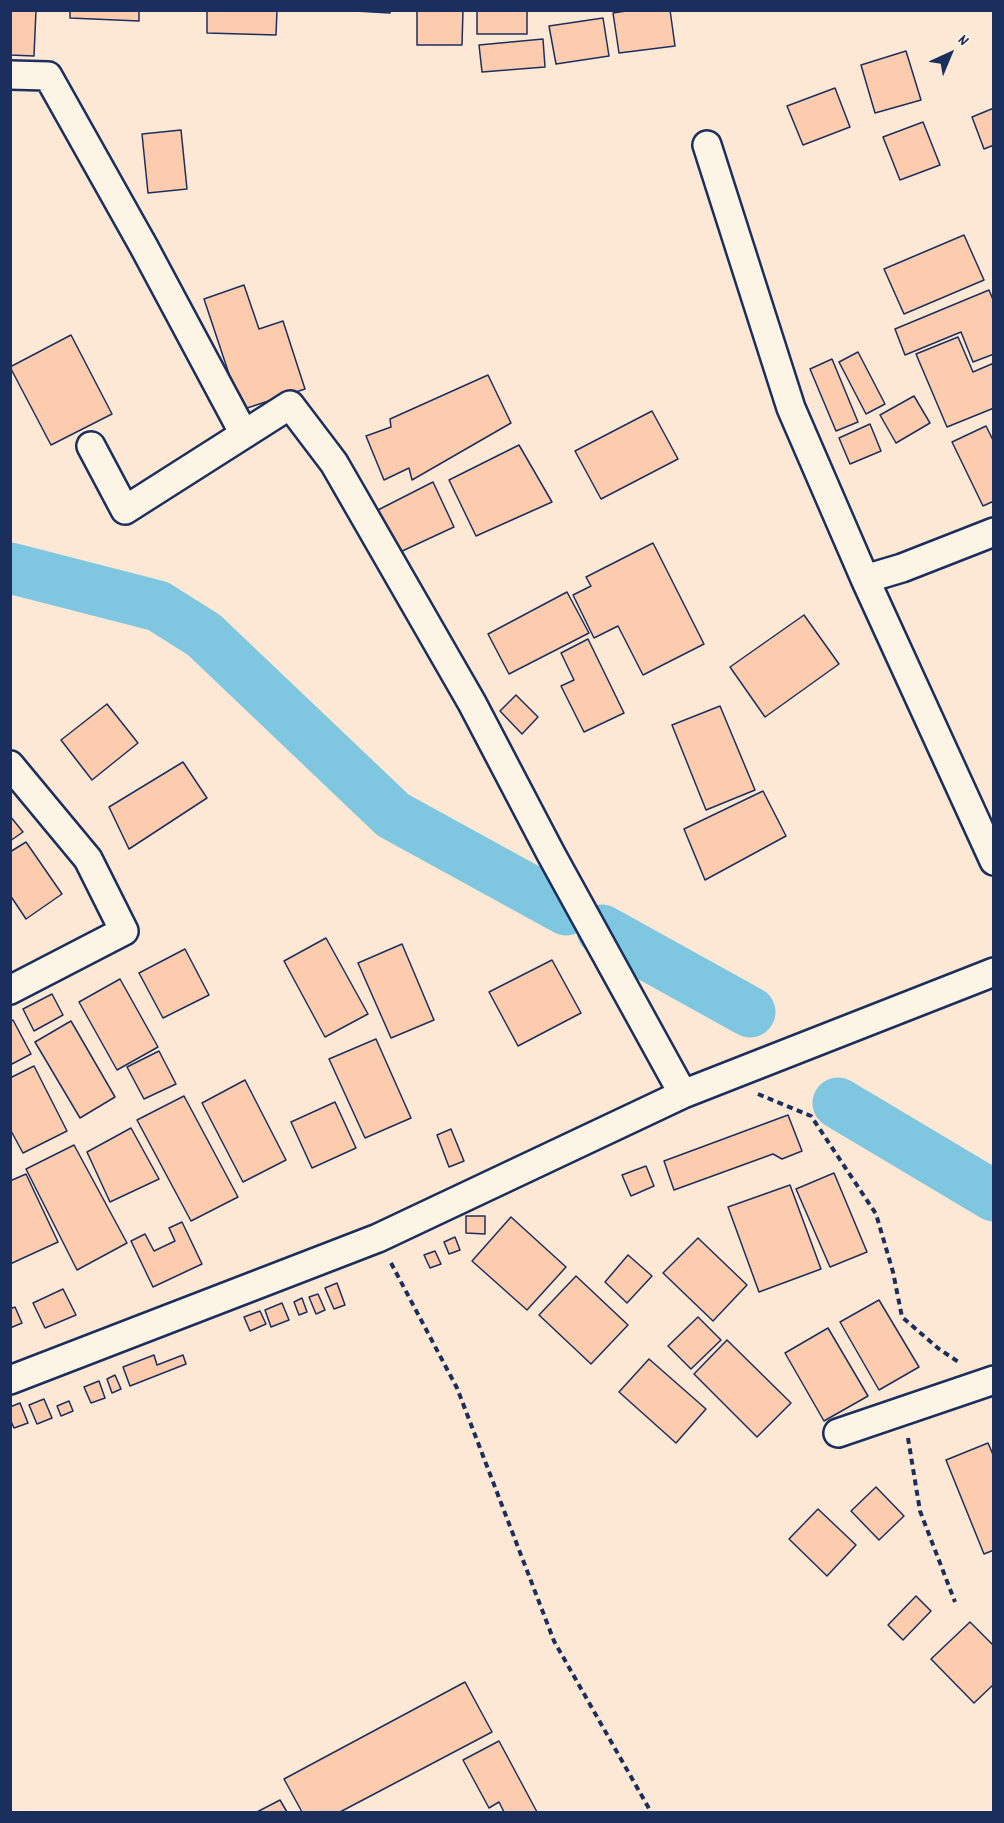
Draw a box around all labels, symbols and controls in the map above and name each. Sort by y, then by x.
north arrow [920,24,980,84]
text: N [952,30,974,52]

